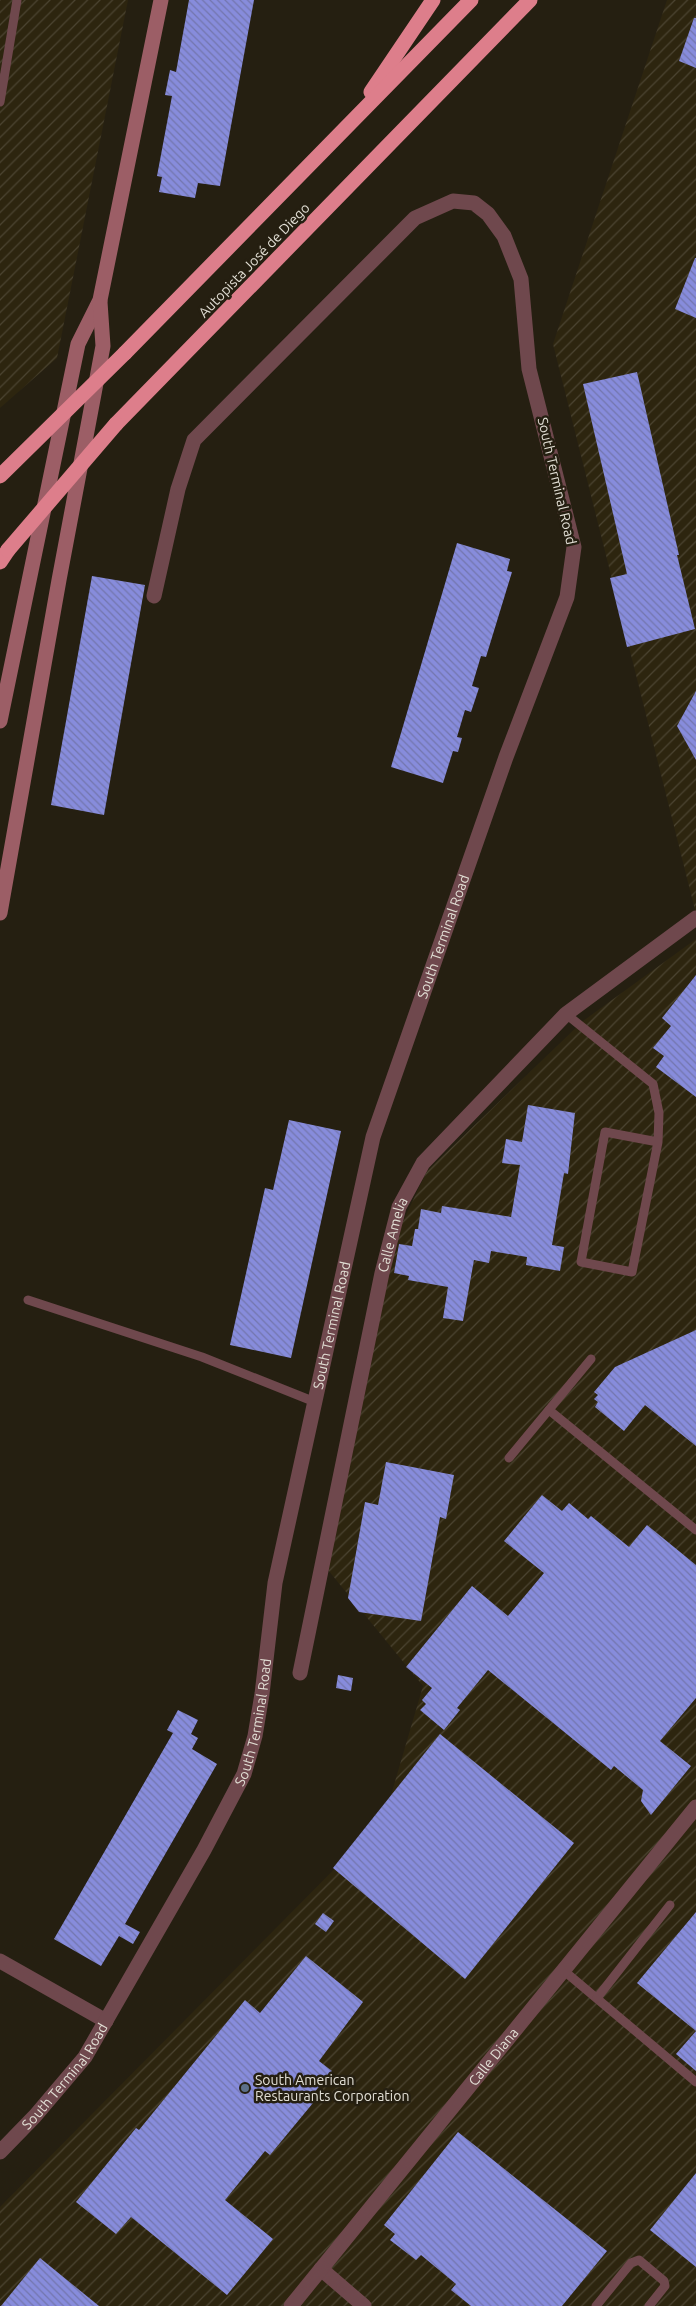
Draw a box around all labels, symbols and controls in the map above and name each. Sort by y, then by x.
street label: Autopista José de Diego [195,199,313,321]
street label: South Terminal Road [535,416,579,546]
street label: South Terminal Road [414,872,472,1001]
street label: Calle Amelia [375,1194,411,1274]
street label: South Terminal Road [310,1260,353,1391]
street label: South Terminal Road [231,1657,274,1789]
street label: South Terminal Road [19,2020,111,2133]
street label: Calle Diana [465,2025,521,2089]
place label: South American Restaurants Corporation [255,2072,409,2104]
marker: South American Restaurants Corporation [239,2082,251,2094]

